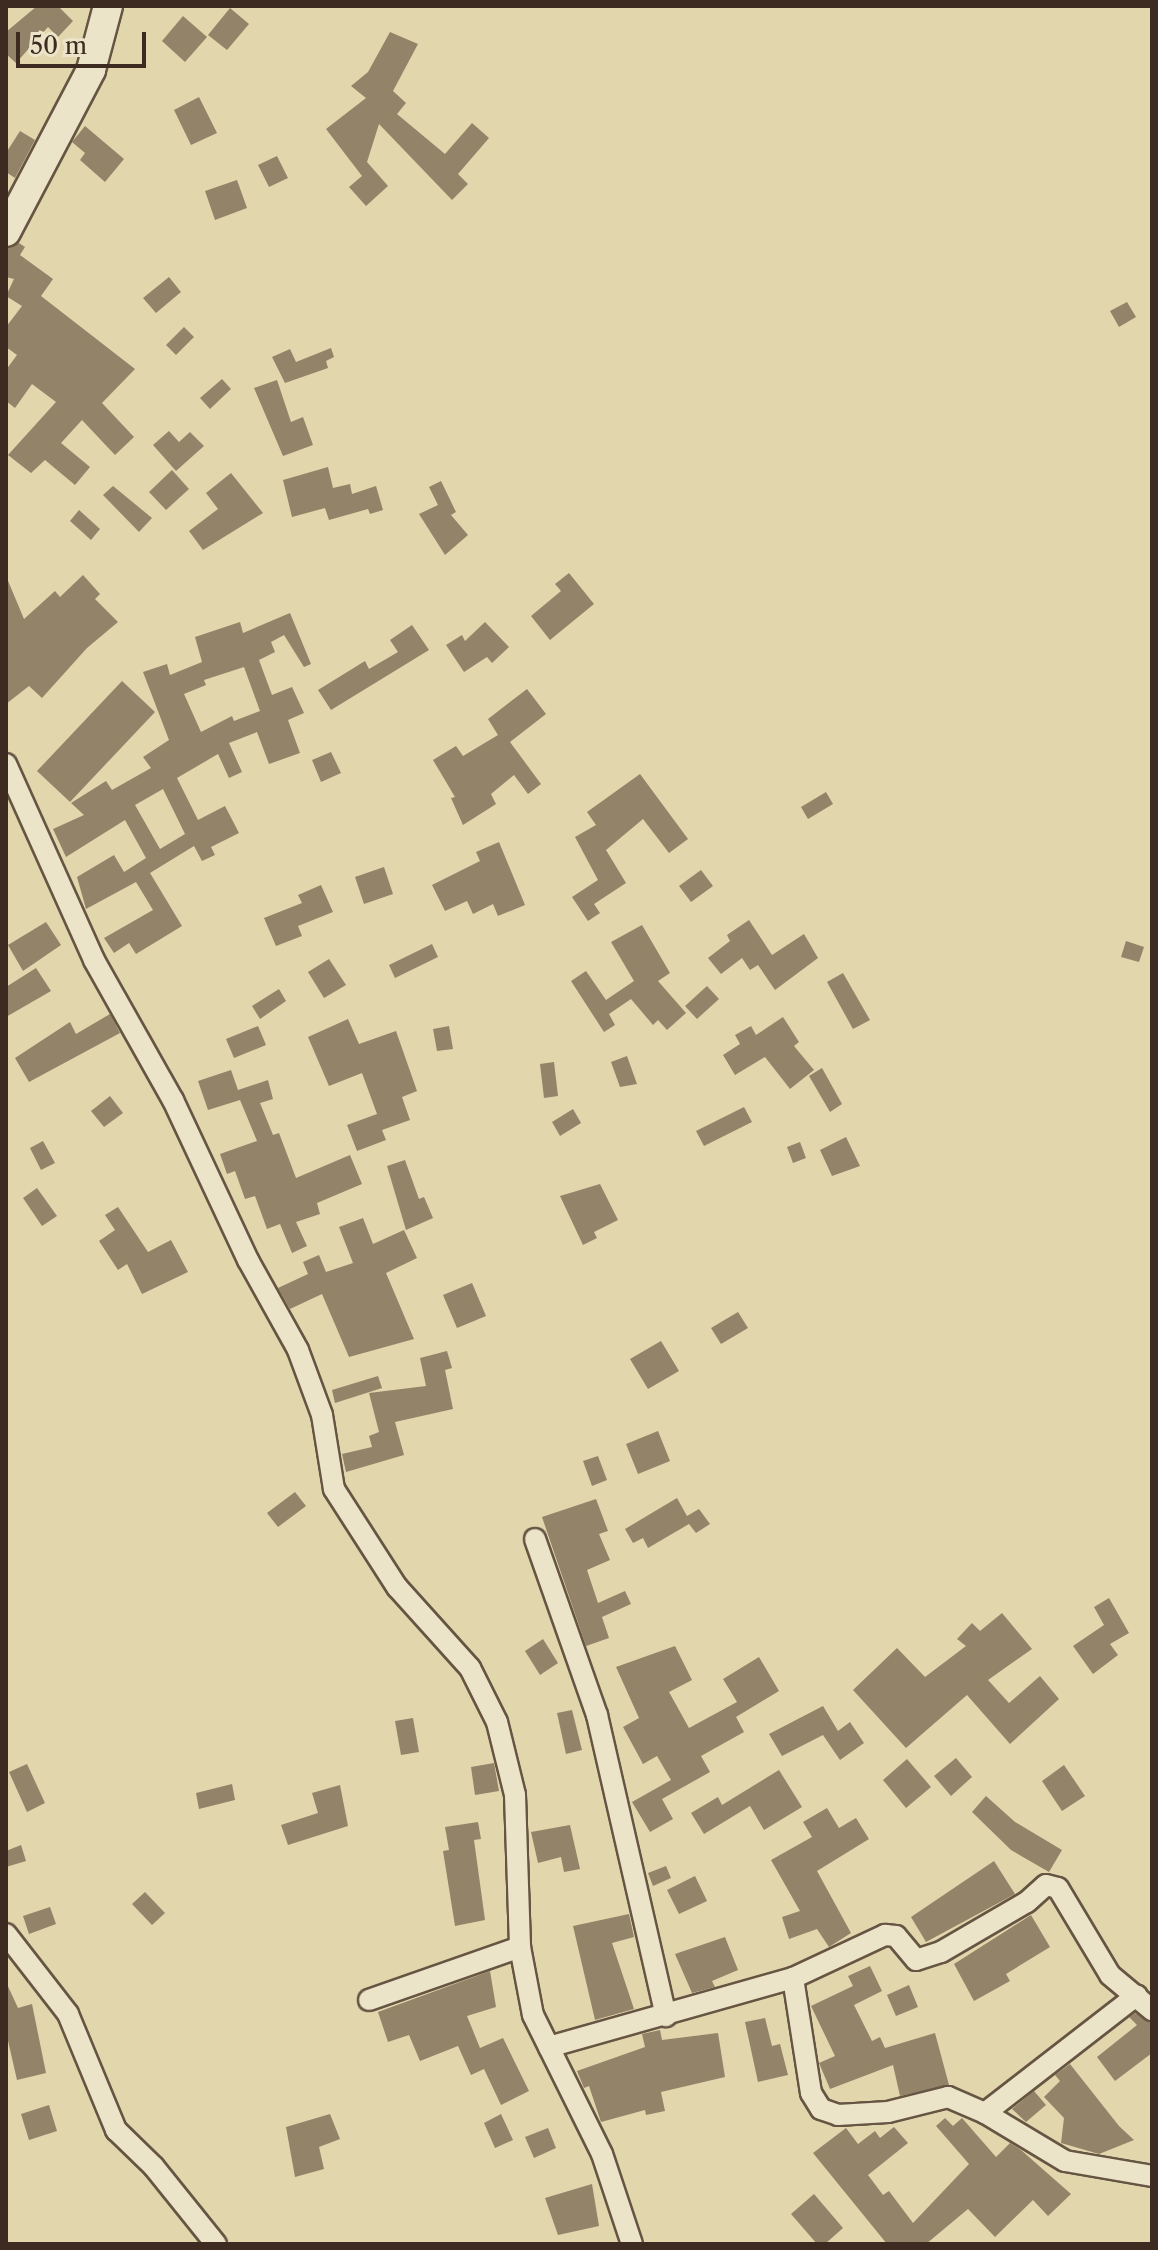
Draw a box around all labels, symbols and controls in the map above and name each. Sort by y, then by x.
scale bar [20,16,150,66]
text: 50 m [30,31,87,60]

